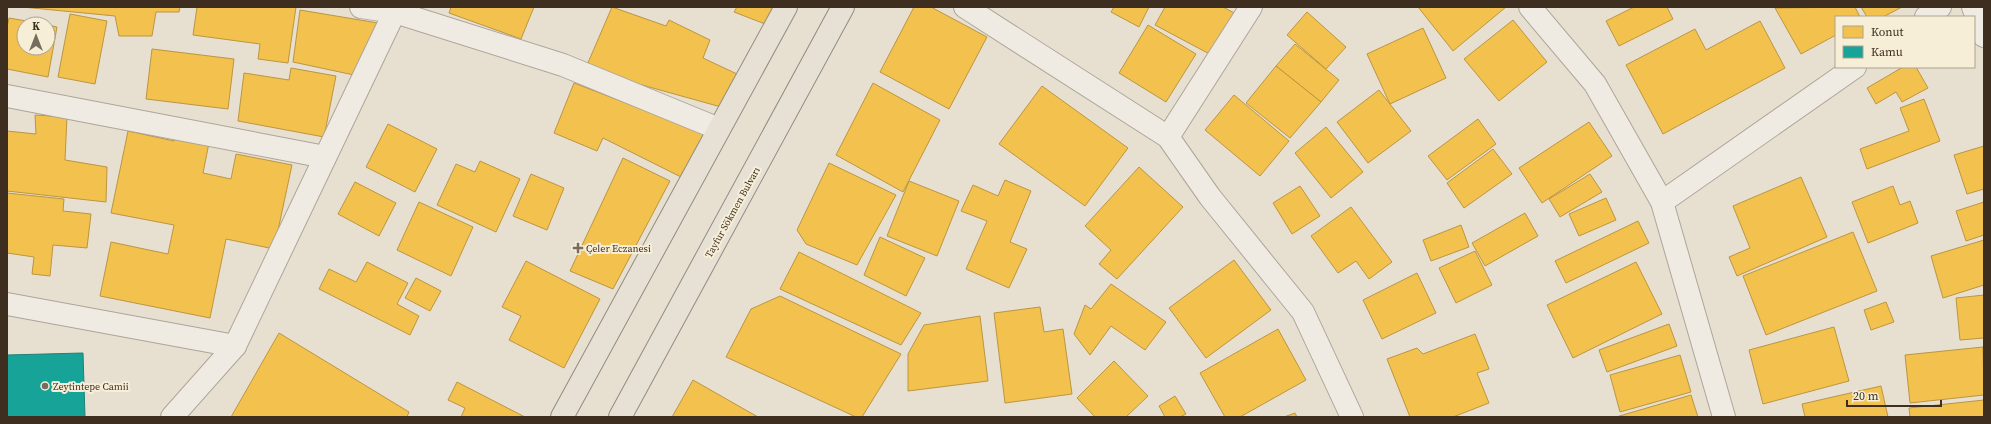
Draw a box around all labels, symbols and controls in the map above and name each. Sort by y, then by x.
north arrow [16,16,56,56]
legend [1835,16,1975,68]
text: K [32,19,40,34]
text: Konut [1871,24,1904,40]
text: Kamu [1871,44,1903,60]
street label: Tayfur Sökmen Bulvarı [702,164,763,260]
place label: Çeler Eczanesi [586,242,651,255]
marker: Çeler Eczanesi [573,243,583,253]
place label: Zeytintepe Camii [53,380,129,393]
marker: Zeytintepe Camii [40,381,50,391]
scale bar [1847,382,1941,408]
text: 20 m [1853,388,1879,404]

